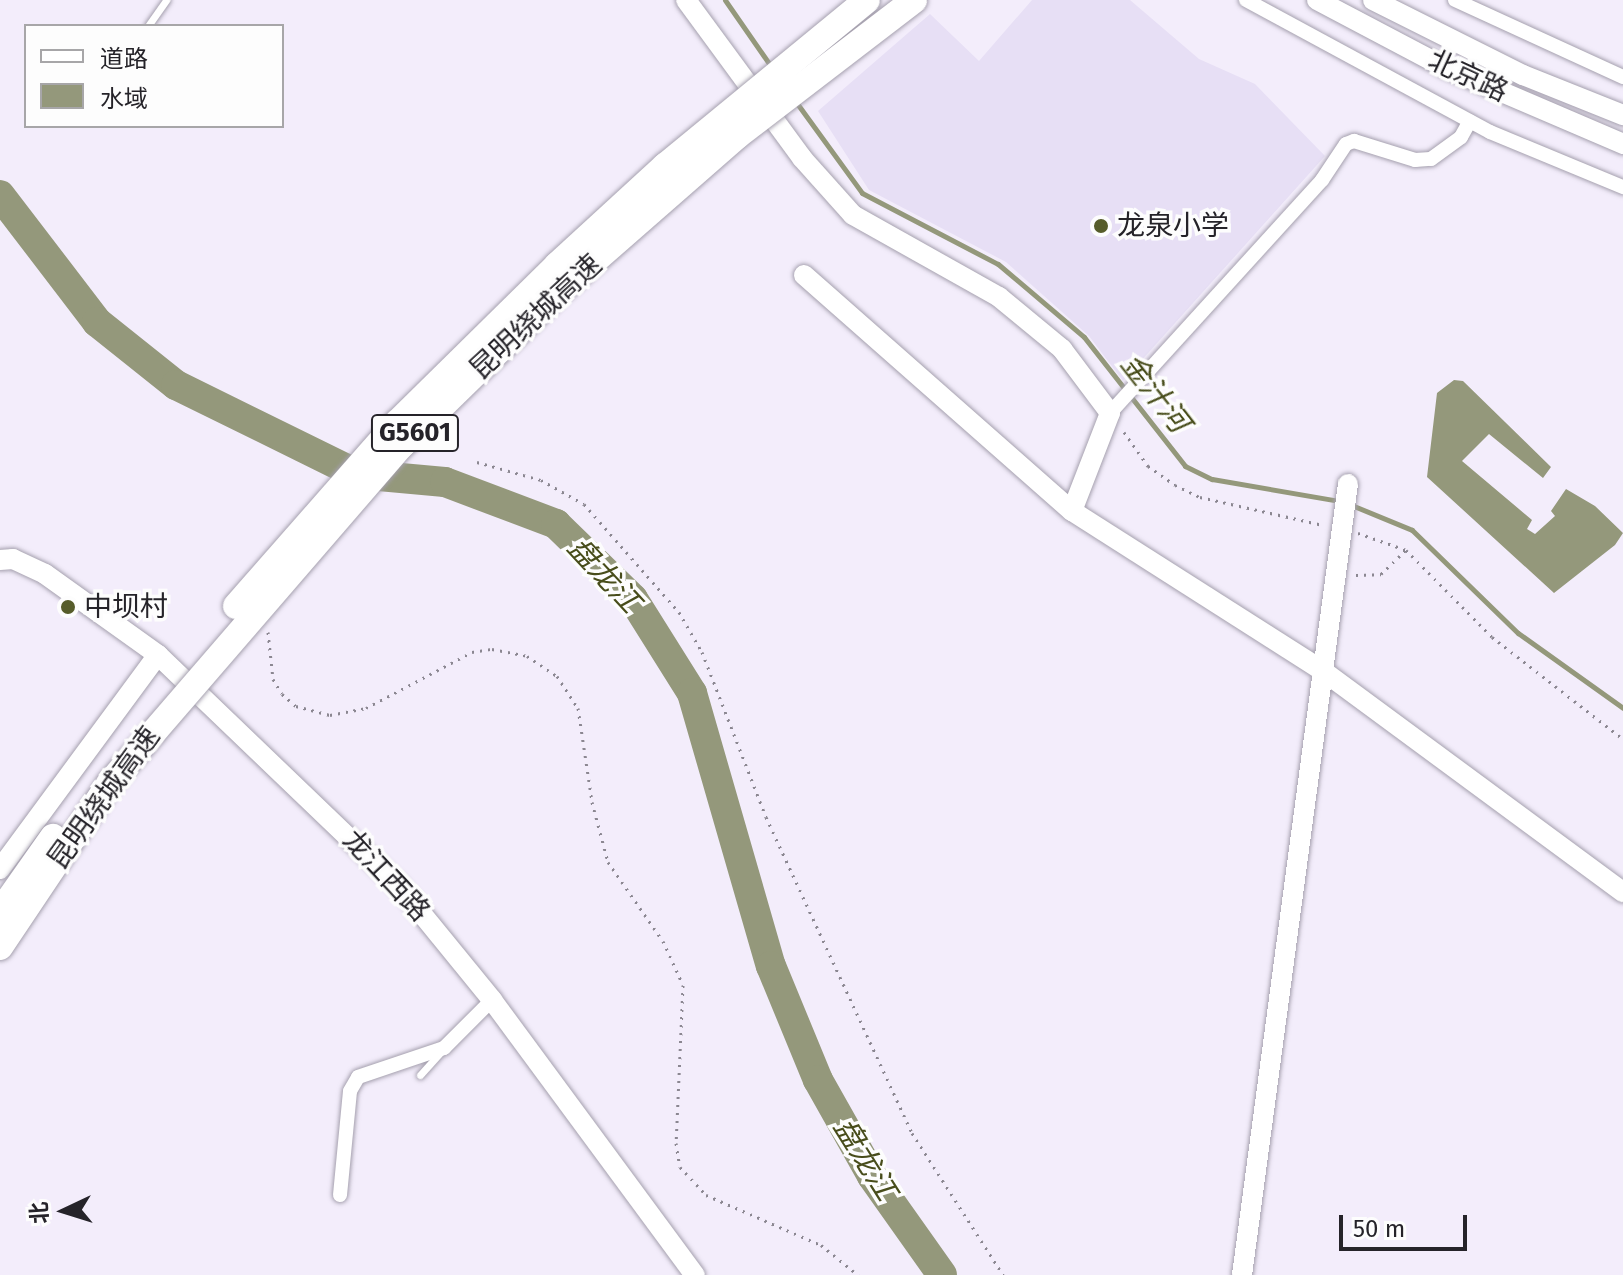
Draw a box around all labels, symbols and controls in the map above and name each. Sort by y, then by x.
legend [24,24,284,128]
street label: 北京路 [1423,43,1513,109]
text: 道路 [100,45,148,73]
text: 水域 [100,85,148,113]
place label: 龙泉小学 [1117,209,1229,243]
marker: 龙泉小学 [1092,217,1110,235]
street label: 昆明绕城高速 [463,247,609,387]
water label: 金汁河 [1113,346,1197,440]
road number: G5601 [369,411,461,455]
water label: 盘龙江 [560,530,648,620]
place label: 中坝村 [84,590,168,624]
marker: 中坝村 [59,598,77,616]
street label: 昆明绕城高速 [41,720,167,876]
street label: 龙江西路 [336,824,436,928]
water label: 盘龙江 [826,1111,904,1207]
north arrow [24,1171,104,1251]
scale bar [1343,1199,1471,1249]
text: 北 [25,1201,54,1225]
text: 50 m [1353,1215,1405,1243]

